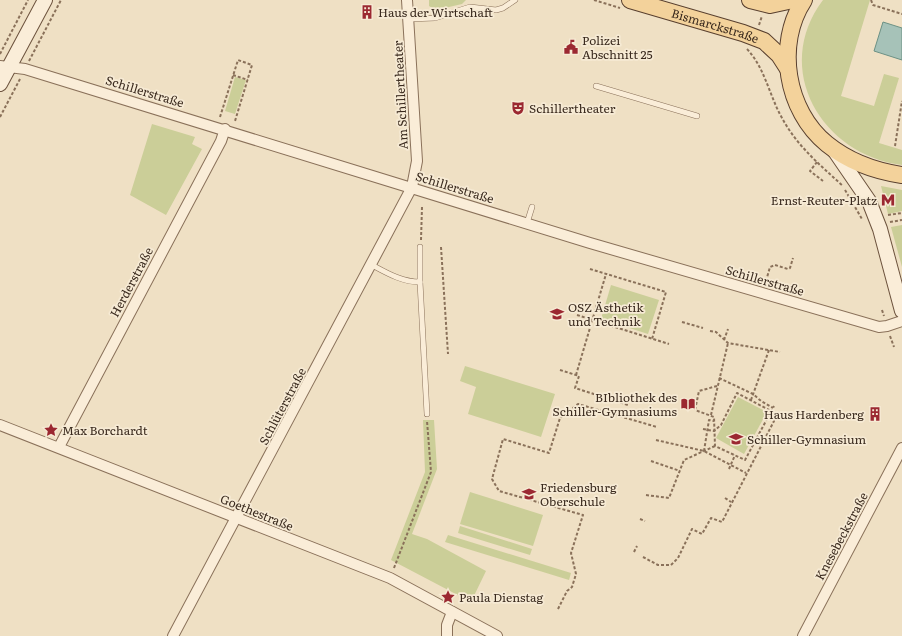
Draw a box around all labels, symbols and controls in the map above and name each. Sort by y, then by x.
place label: Haus der Wirtschaft [378,3,493,21]
building icon: Haus der Wirtschaft [359,4,375,20]
street label: Bismarckstraße [669,4,762,47]
place label: Polizei Abschnitt 25 [582,31,653,63]
public building icon: Polizei Abschnitt 25 [563,39,579,55]
street label: Am Schillertheater [388,40,412,150]
street label: Schillerstraße [104,71,186,111]
place label: Schillertheater [529,99,616,117]
theatre icon: Schillertheater [510,100,526,116]
street label: Schillerstraße [414,167,496,207]
place label: Ernst-Reuter-Platz [771,191,877,209]
metro station icon: Ernst-Reuter-Platz [880,192,896,208]
street label: Herderstraße [105,244,157,320]
street label: Schillerstraße [724,260,806,300]
place label: OSZ Ästhetik und Technik [568,298,644,330]
school or university icon: OSZ Ästhetik und Technik [549,306,565,322]
street label: Schlüterstraße [254,364,310,448]
place label: BIbliothek des Schiller-Gymnasiums [552,388,678,420]
library icon: BIbliothek des Schiller-Gymnasiums [680,396,696,412]
place label: Haus Hardenberg [764,405,864,423]
building icon: Haus Hardenberg [867,406,883,422]
place label: Max Borchardt [62,421,148,439]
place icon: Max Borchardt [43,422,59,438]
place label: Schiller-Gymnasium [747,430,867,448]
school or university icon: Schiller-Gymnasium [728,431,744,447]
place label: Friedensburg Oberschule [540,478,617,510]
school or university icon: Friedensburg Oberschule [521,486,537,502]
street label: Goethestraße [218,489,296,535]
street label: Knesebeckstraße [810,489,872,583]
place label: Paula Dienstag [459,588,543,606]
place icon: Paula Dienstag [440,589,456,605]

